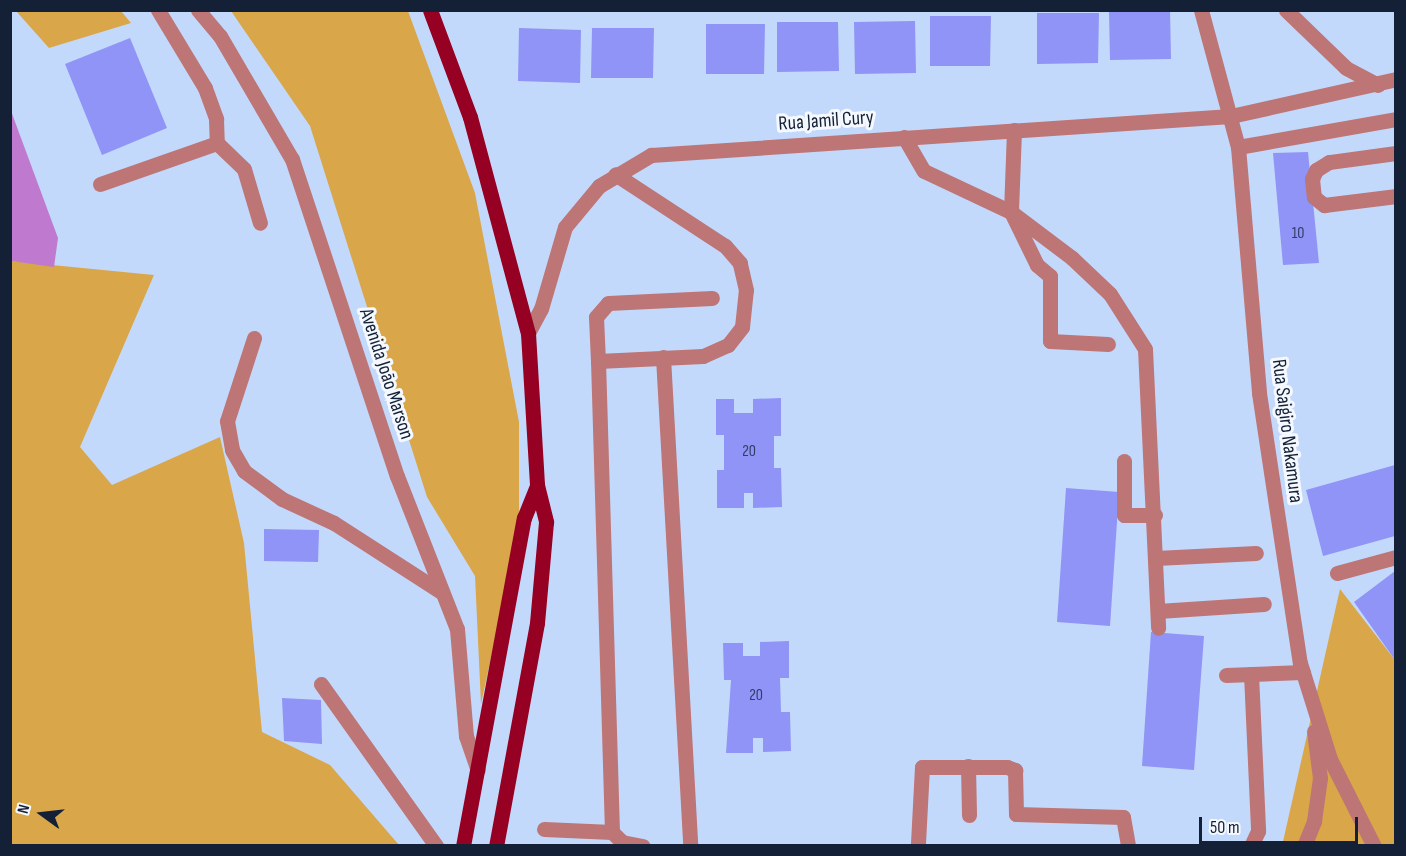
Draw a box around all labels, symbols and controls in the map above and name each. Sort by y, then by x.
street label: Rua Jamil Cury [778,106,874,136]
house number: 10 [1292,224,1304,244]
street label: Avenida João Marson [354,306,418,442]
street label: Rua Saigiro Nakamura [1266,358,1308,504]
house number: 20 [742,442,756,462]
house number: 20 [749,686,763,706]
north arrow [12,784,72,844]
text: N [14,803,34,816]
scale bar [1202,805,1361,843]
text: 50 m [1210,817,1240,838]

